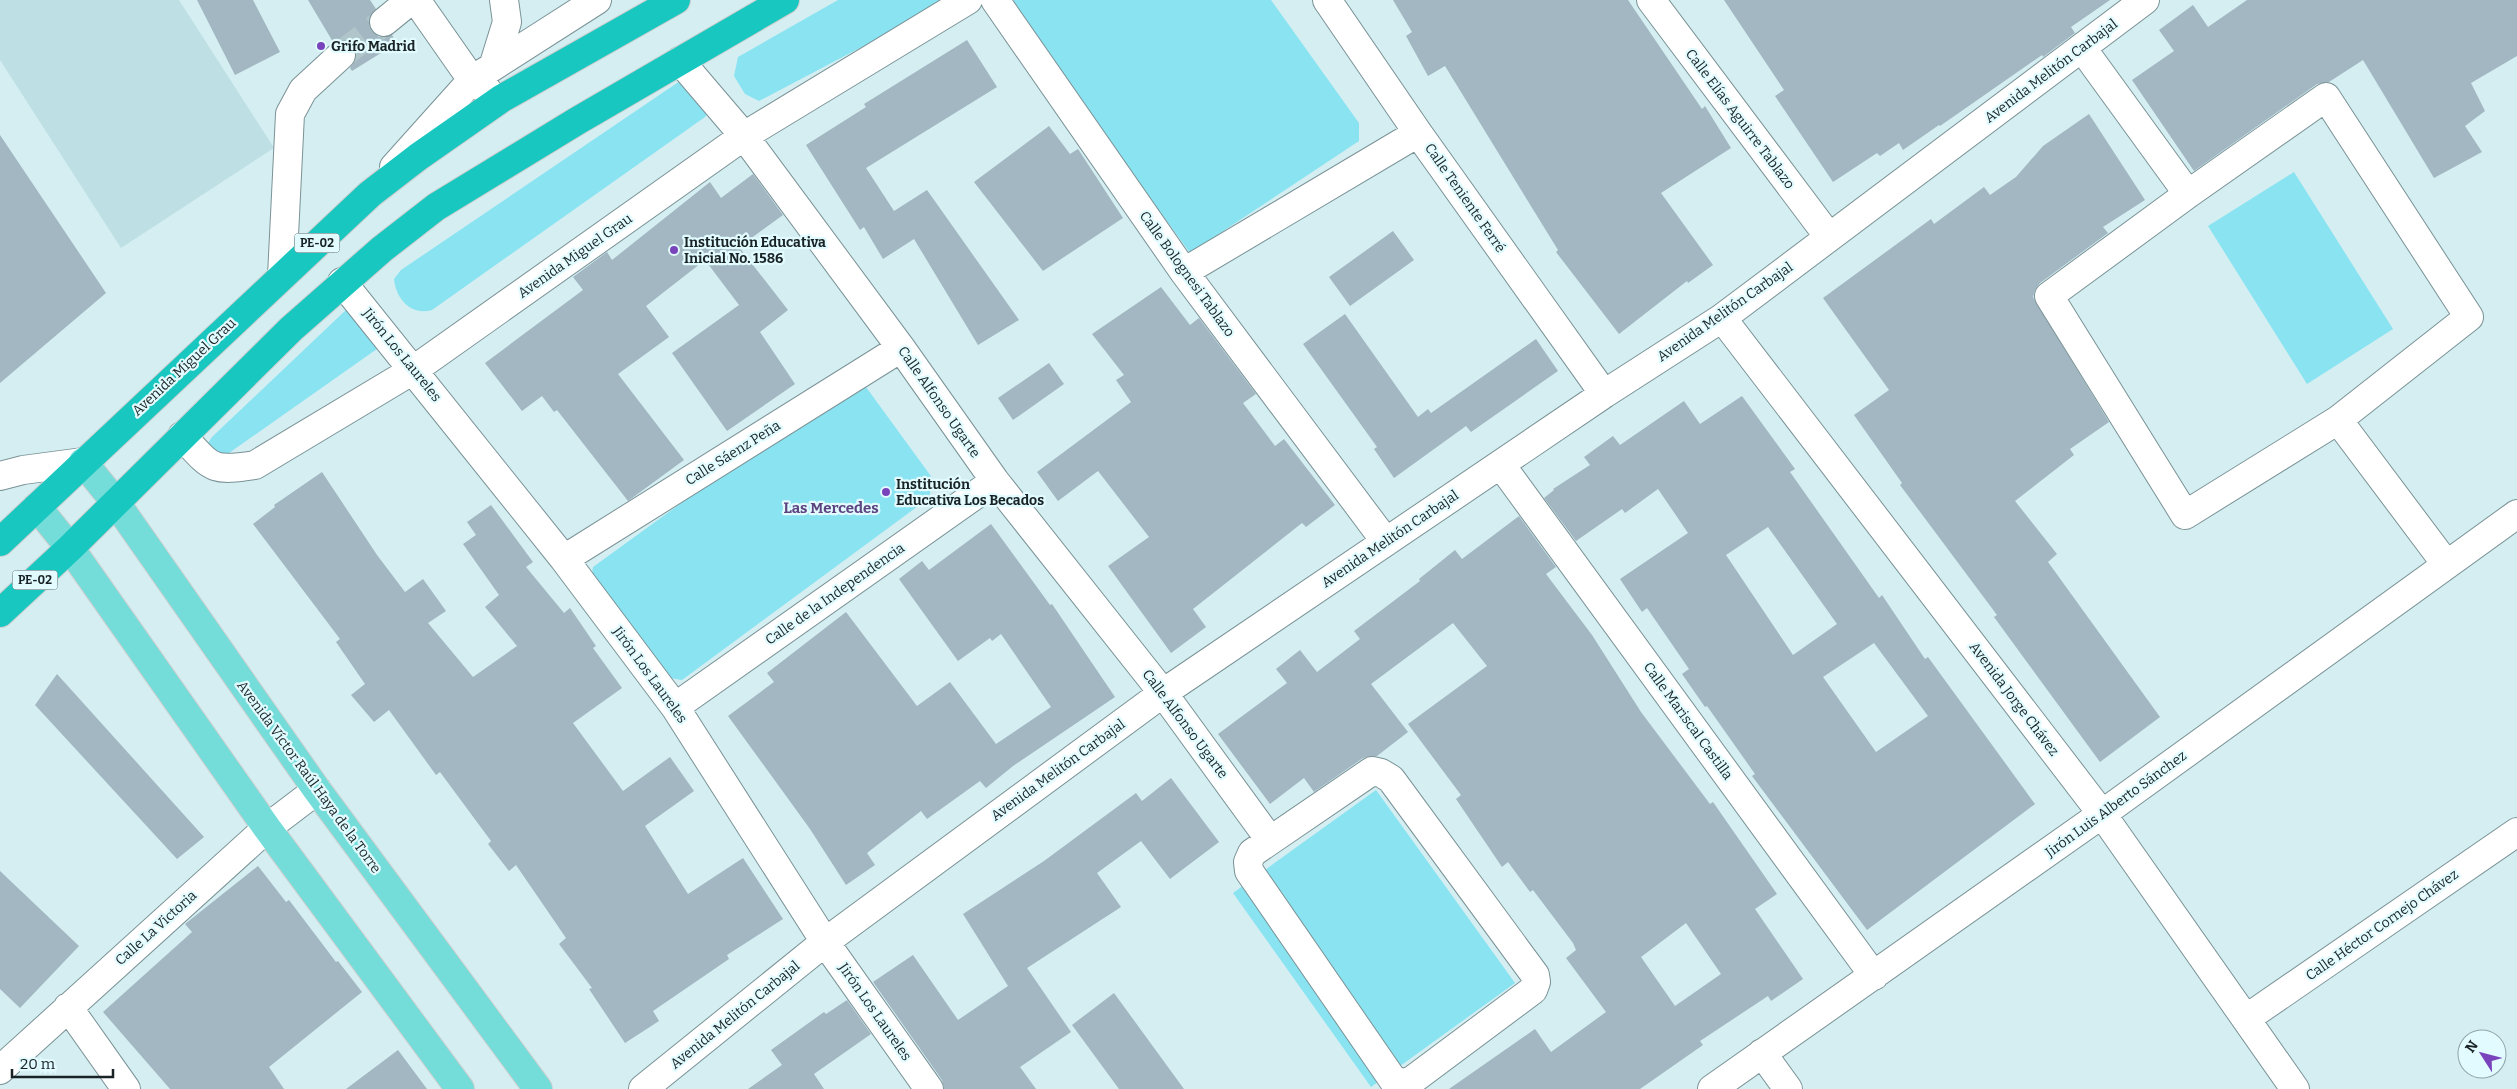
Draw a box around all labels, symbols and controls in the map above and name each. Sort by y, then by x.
street label: Avenida Melitón Carbajal [1981,15,2121,127]
place label: Grifo Madrid [331,38,416,55]
marker: Grifo Madrid [315,40,327,52]
street label: Calle Elías Aguirre Tablazo [1682,46,1798,192]
street label: Calle Teniente Ferré [1421,140,1509,256]
street label: Calle Bolognesi Tablazo [1136,208,1238,340]
street label: Avenida Miguel Grau [515,210,636,302]
road number: PE-02 [294,234,340,252]
place label: Institución Educativa Inicial No. 1586 [684,234,826,267]
marker: Institución Educativa Inicial No. 1586 [668,244,680,256]
street label: Avenida Melitón Carbajal [1654,259,1796,365]
street label: Jirón Los Laureles [358,304,445,405]
street label: Avenida Miguel Grau [129,314,240,419]
street label: Calle Alfonso Ugarte [894,343,984,461]
street label: Calle Sáenz Peña [682,417,784,489]
place label: Institución Educativa Los Becados [896,476,1044,509]
marker: Institución Educativa Los Becados [880,486,892,498]
street label: Avenida Melitón Carbajal [1318,487,1462,591]
district label: Las Mercedes [783,499,879,517]
street label: Calle de la Independencia [762,539,908,649]
road number: PE-02 [12,570,58,590]
street label: Jirón Los Laureles [609,623,691,727]
street label: Avenida Jorge Chávez [1966,639,2063,760]
street label: Calle Mariscal Castilla [1640,659,1737,783]
street label: Calle Alfonso Ugarte [1138,666,1232,782]
street label: Avenida Víctor Raúl Haya de la Torre [233,677,385,877]
street label: Avenida Melitón Carbajal [988,716,1128,824]
street label: Jirón Luis Alberto Sánchez [2041,747,2190,862]
street label: Calle Héctor Cornejo Chávez [2302,866,2462,984]
street label: Calle La Victoria [112,887,200,969]
street label: Avenida Melitón Carbajal [667,957,803,1073]
street label: Jirón Los Laureles [834,959,915,1064]
north arrow [2457,1029,2507,1079]
text: N [2462,1037,2482,1056]
scale bar [12,1046,114,1078]
text: 20 m [20,1055,56,1073]

